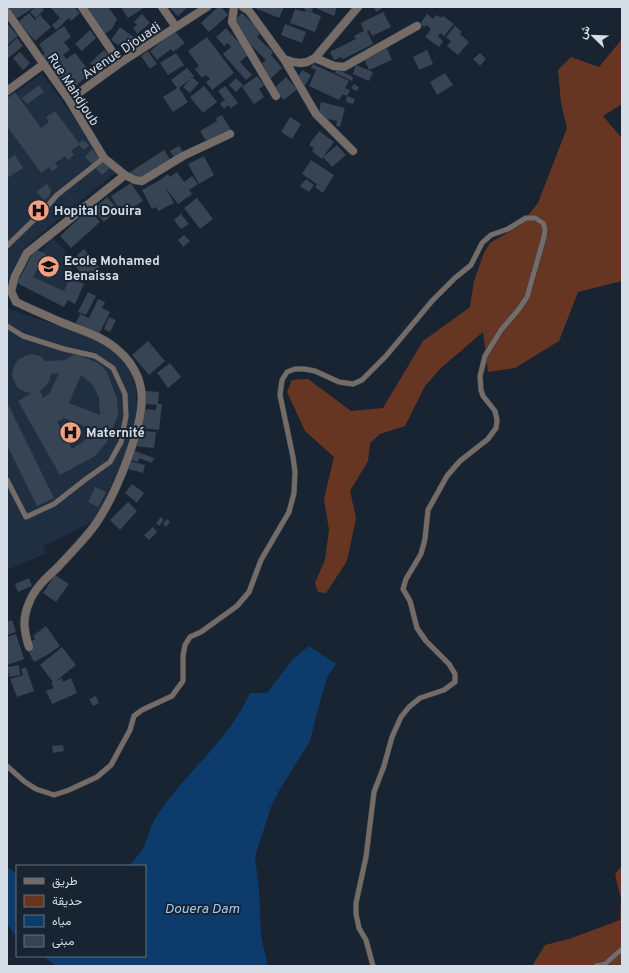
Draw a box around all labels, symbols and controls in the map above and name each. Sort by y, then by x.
north arrow [573,16,613,56]
street label: Avenue Djouadi [80,20,164,84]
text: ش [576,24,594,41]
street label: Rue Mahdjoub [43,51,102,129]
hospital icon: Hopital Douira [26,197,52,223]
place label: Hopital Douira [54,204,141,220]
school or university icon: Ecole Mohamed Benaissa [35,254,61,280]
place label: Ecole Mohamed Benaissa [64,254,160,285]
hospital icon: Maternité [57,419,83,445]
place label: Maternité [86,426,145,442]
legend [16,865,146,957]
text: طريق [52,874,78,890]
text: حديقة [52,894,82,910]
water label: Douera Dam [165,901,240,918]
text: مياه [52,914,71,930]
text: مبنى [52,934,74,950]

